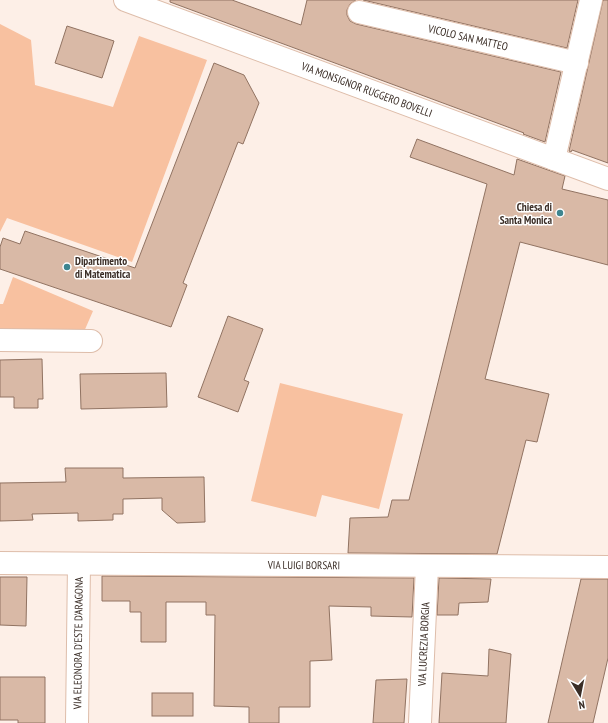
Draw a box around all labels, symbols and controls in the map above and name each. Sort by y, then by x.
street label: VICOLO SAN MATTEO [426,21,509,54]
street label: VIA MONSIGNOR RUGGERO BOVELLI [299,59,434,120]
place label: Chiesa di Santa Monica [500,200,553,227]
marker: Chiesa di Santa Monica [555,208,565,218]
place label: Dipartimento di Matematica [75,254,131,281]
marker: Dipartimento di Matematica [62,262,72,272]
street label: VIA LUIGI BORSARI [267,558,340,572]
street label: VIA ELEONORA D'ESTE D'ARAGONA [70,576,86,710]
street label: VIA LUCREZIA BORGIA [415,601,432,687]
north arrow [560,675,600,715]
text: N [578,697,586,712]

